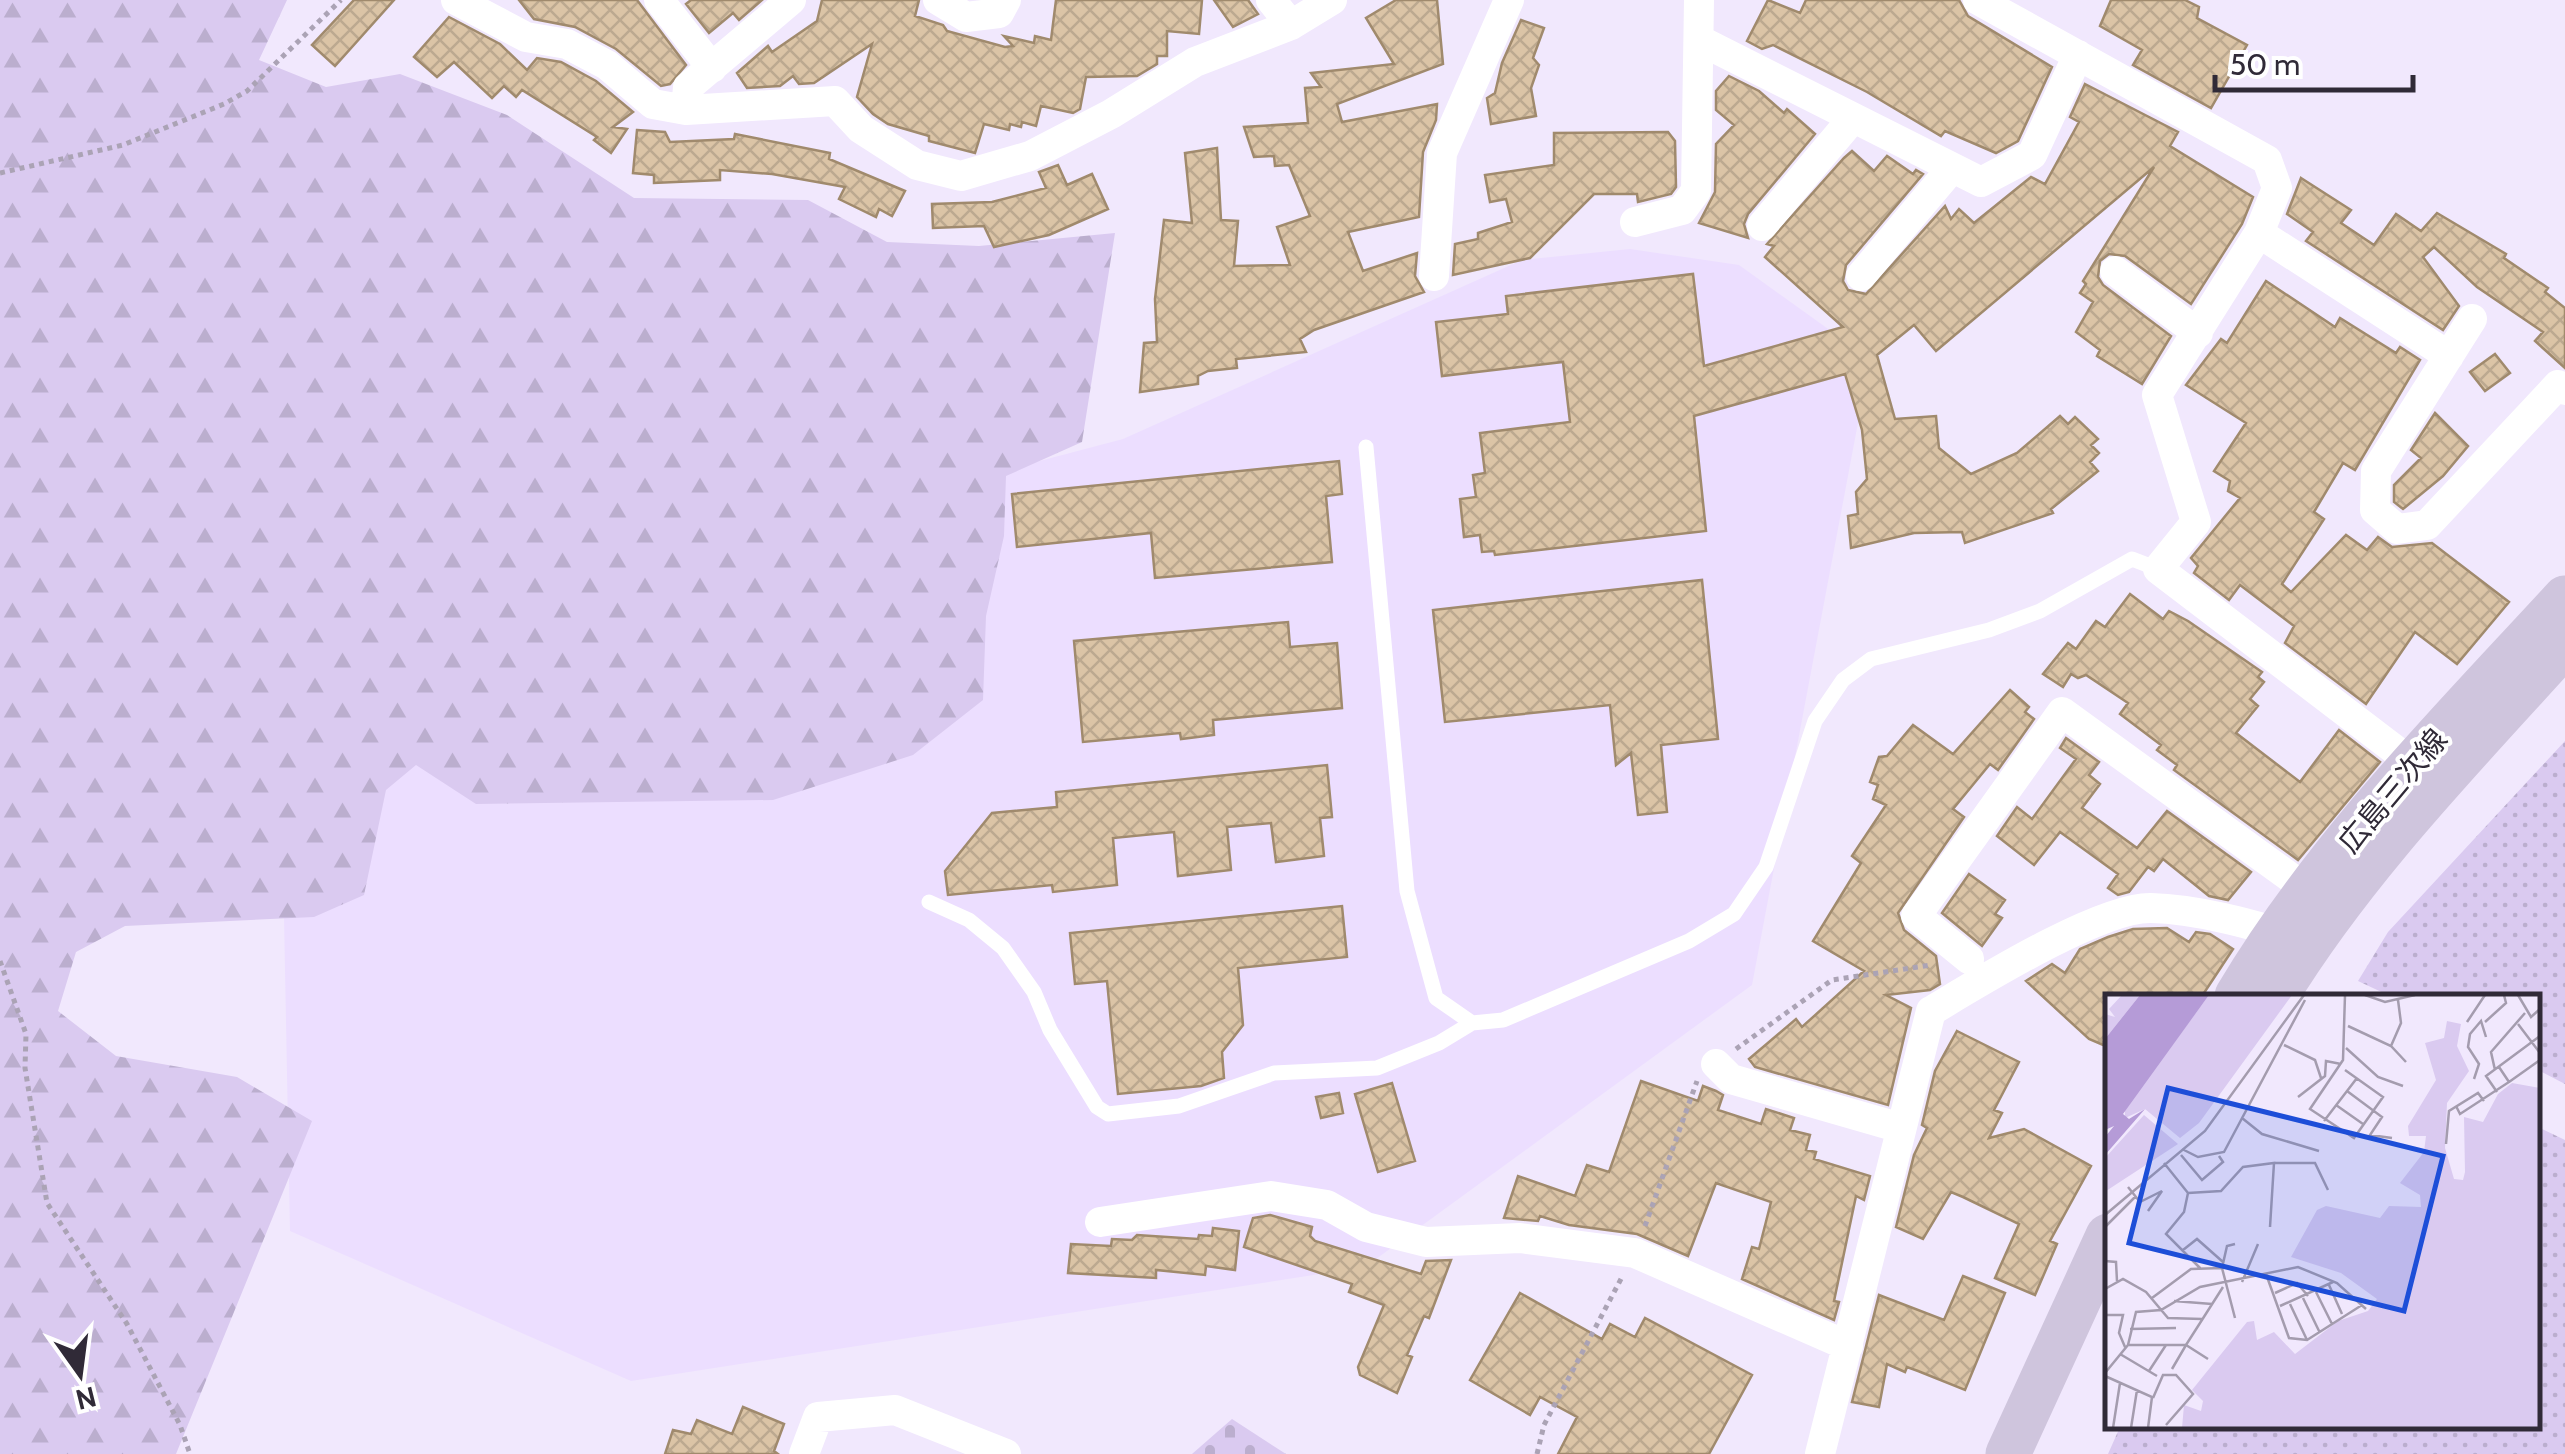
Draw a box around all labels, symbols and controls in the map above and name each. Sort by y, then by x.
scale bar [2215,30,2412,92]
text: 50 m [2230,46,2300,83]
street label: 広島三次線 [2330,721,2455,860]
inset map [2105,994,2540,1429]
north arrow [30,1324,130,1424]
text: N [72,1379,100,1417]

